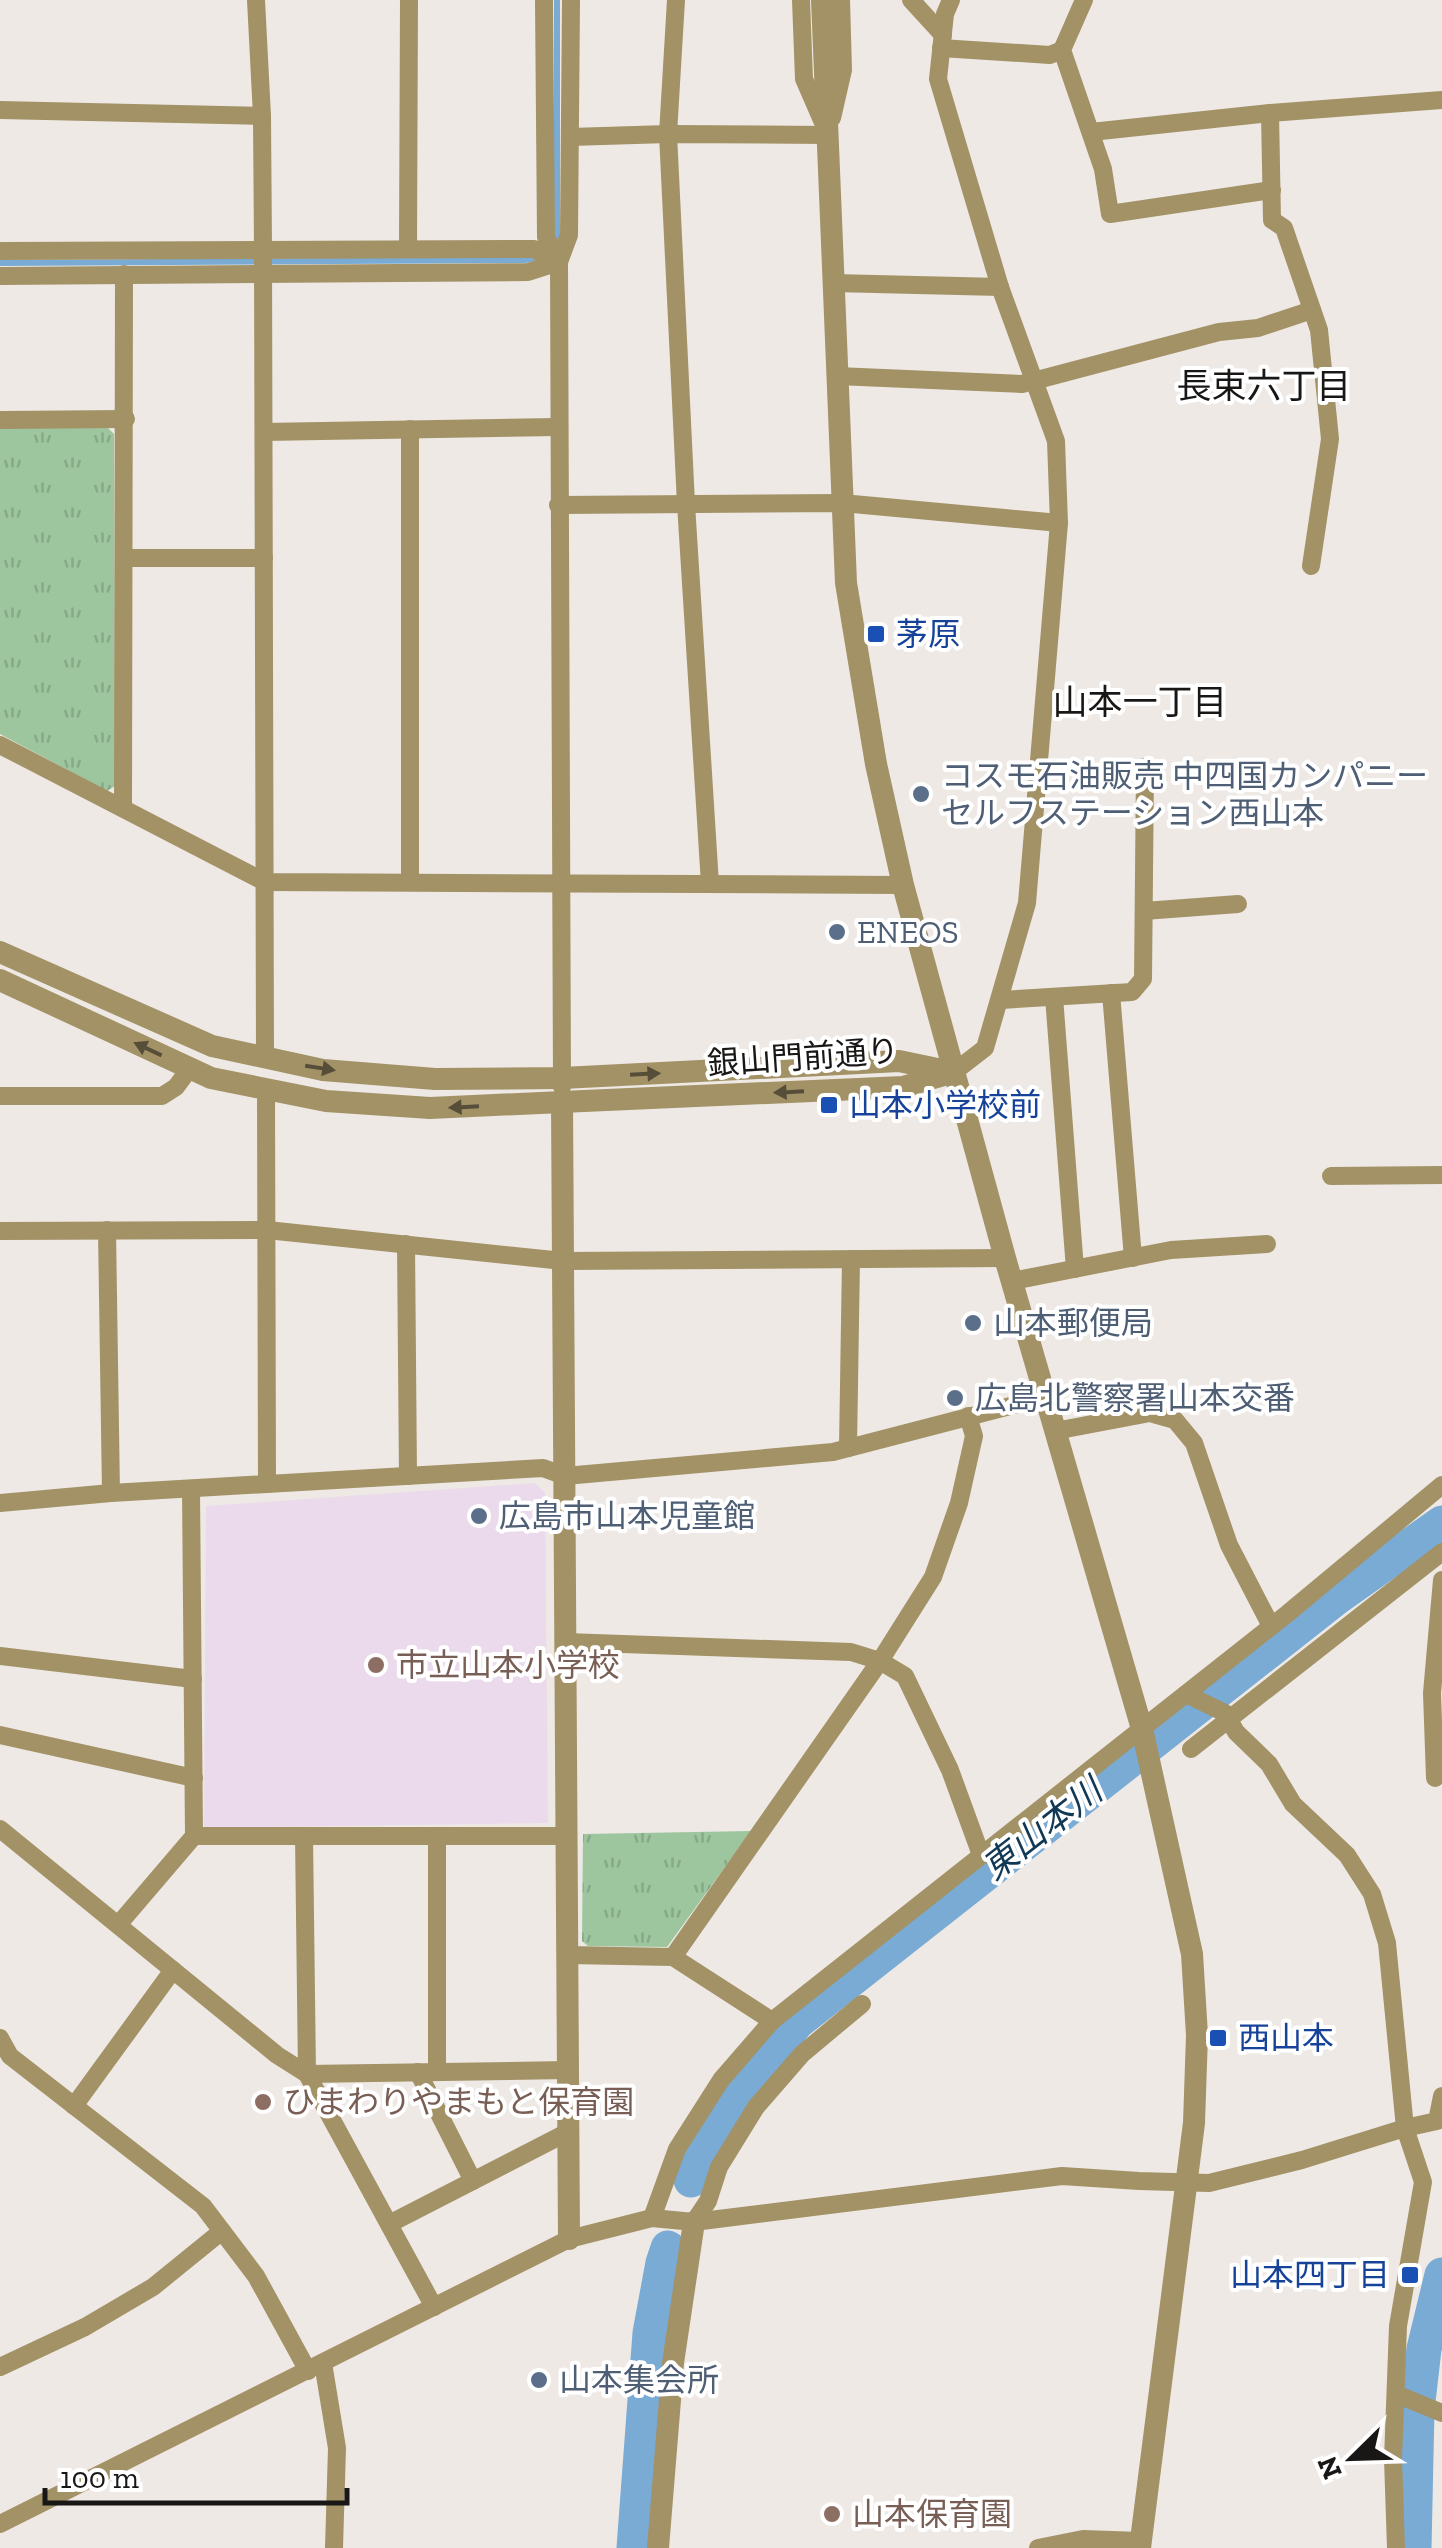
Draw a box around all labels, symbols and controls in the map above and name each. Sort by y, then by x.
district label: 長束六丁目 [1176,365,1352,407]
place label: 茅原 [896,615,960,653]
marker: 茅原 [865,623,887,645]
district label: 山本一丁目 [1052,681,1228,723]
place label: コスモ石油販売 中四国カンパニー セルフステーション西山本 [941,757,1428,832]
marker: コスモ石油販売 中四国カンパニー セルフステーション西山本 [910,783,932,805]
place label: ENEOS [857,913,959,951]
marker: ENEOS [826,921,848,943]
street label: 銀山門前通り [706,1031,900,1083]
one-way arrow [133,1040,162,1057]
one-way arrow [305,1061,337,1076]
one-way arrow [629,1066,661,1082]
one-way arrow [772,1084,804,1100]
place label: 山本小学校前 [849,1086,1041,1124]
marker: 山本小学校前 [818,1094,840,1116]
one-way arrow [448,1099,480,1115]
place label: 山本郵便局 [993,1304,1153,1342]
marker: 山本郵便局 [962,1312,984,1334]
place label: 広島北警察署山本交番 [975,1379,1295,1417]
marker: 広島北警察署山本交番 [944,1387,966,1409]
place label: 広島市山本児童館 [499,1497,755,1535]
marker: 広島市山本児童館 [468,1505,490,1527]
place label: 市立山本小学校 [396,1646,620,1684]
marker: 市立山本小学校 [365,1654,387,1676]
water label: 東山本川 [974,1767,1113,1889]
place label: 西山本 [1238,2019,1334,2057]
marker: 西山本 [1207,2027,1229,2049]
place label: ひまわりやまもと保育園 [283,2083,634,2121]
marker: ひまわりやまもと保育園 [252,2091,274,2113]
place label: 山本四丁目 [1230,2256,1390,2294]
marker: 山本四丁目 [1399,2264,1421,2286]
place label: 山本集会所 [559,2361,719,2399]
marker: 山本集会所 [528,2369,550,2391]
north arrow [1302,2408,1402,2508]
scale bar [45,2443,348,2505]
text: N [1310,2451,1349,2484]
text: 100 m [60,2460,139,2496]
place label: 山本保育園 [852,2495,1012,2533]
marker: 山本保育園 [821,2503,843,2525]

